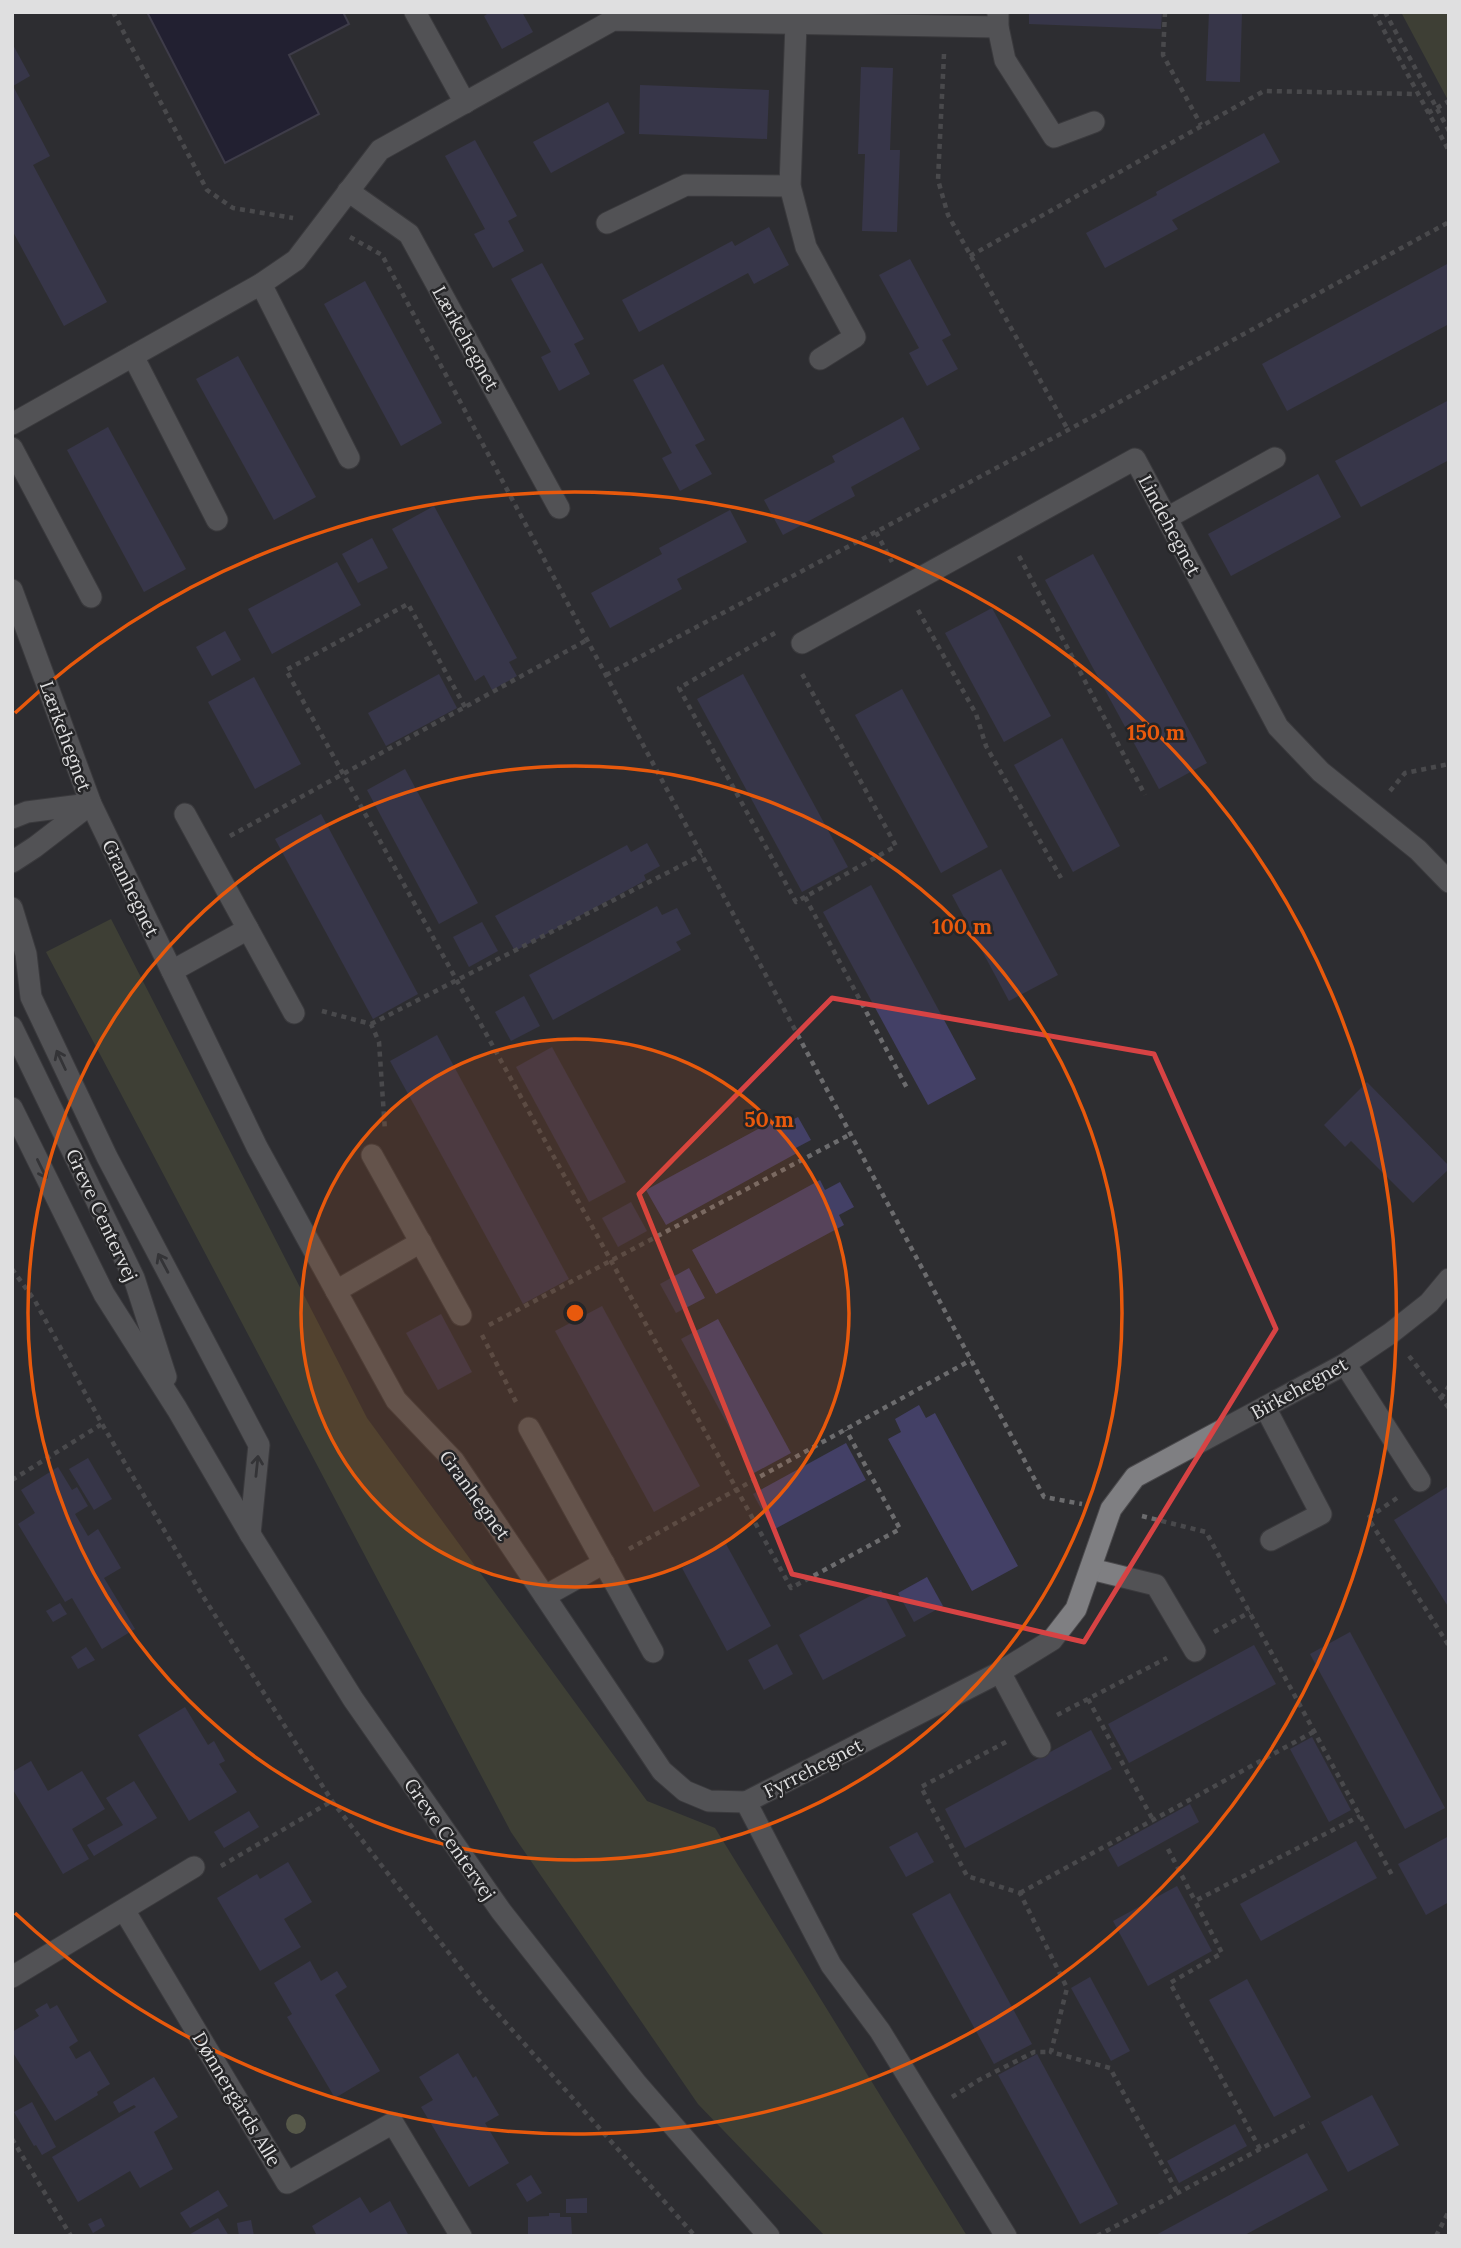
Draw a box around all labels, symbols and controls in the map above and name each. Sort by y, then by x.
street label: Lærkehegnet [427,281,505,395]
street label: Lindehegnet [1133,470,1207,580]
street label: Lærkehegnet [35,677,97,795]
text: 150 m [1127,719,1185,746]
street label: Granhegnet [97,835,165,941]
text: 100 m [932,913,992,940]
one-way arrow [54,1049,67,1071]
text: 50 m [744,1106,794,1133]
street label: Greve Centervej [61,1145,143,1285]
one-way arrow [36,1158,50,1179]
one-way arrow [155,1253,169,1274]
centre of rings [563,1301,587,1325]
street label: Birkehegnet [1246,1351,1352,1424]
street label: Granhegnet [434,1445,516,1545]
one-way arrow [250,1456,263,1478]
street label: Fyrrehegnet [759,1732,867,1803]
street label: Greve Centervej [399,1773,501,1905]
street label: Dønnergårds Alle [187,2027,287,2171]

